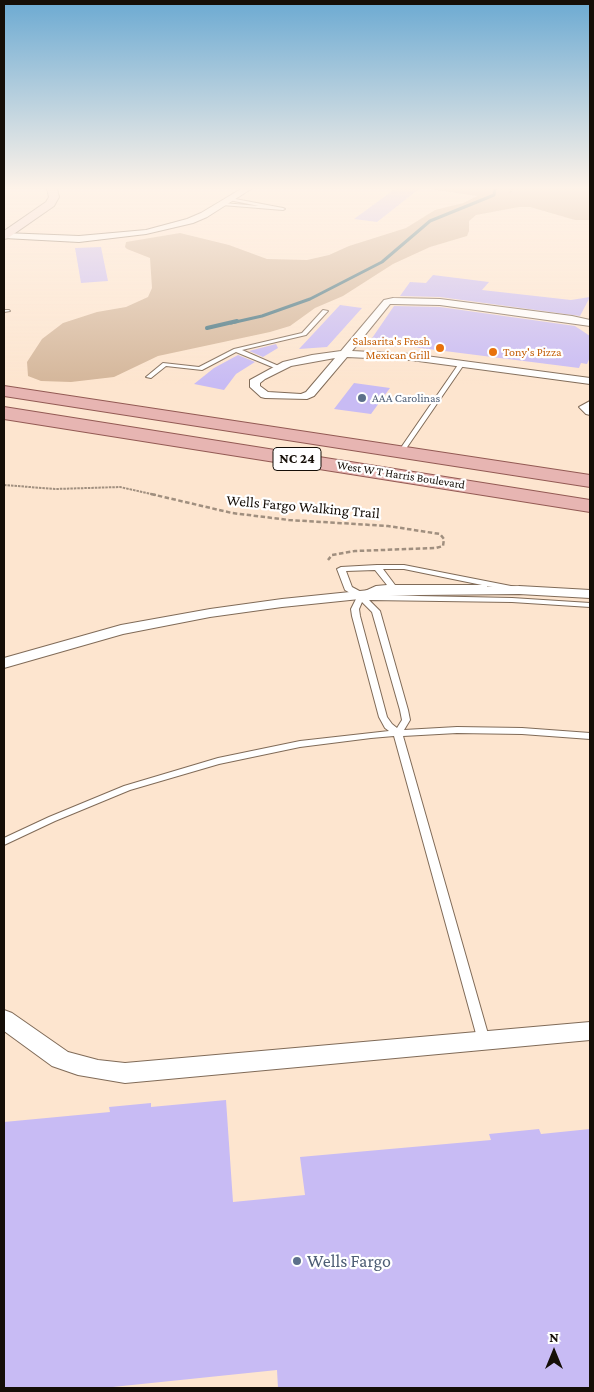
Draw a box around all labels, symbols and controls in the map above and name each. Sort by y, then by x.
place label: Salsarita's Fresh Mexican Grill [353,334,430,362]
marker: Salsarita's Fresh Mexican Grill [434,342,446,354]
place label: Tony's Pizza [503,345,562,359]
marker: Tony's Pizza [487,346,499,358]
place label: AAA Carolinas [372,391,440,405]
marker: AAA Carolinas [356,392,368,404]
road number: NC 24 [273,448,321,470]
street label: West W T Harris Boulevard [336,458,466,492]
street label: Wells Fargo Walking Trail [226,491,380,523]
place label: Wells Fargo [307,1250,391,1272]
marker: Wells Fargo [291,1255,303,1267]
north arrow [529,1327,579,1377]
text: N [549,1329,559,1345]

